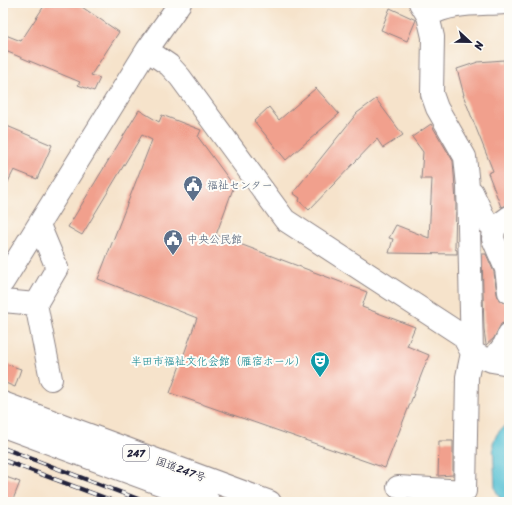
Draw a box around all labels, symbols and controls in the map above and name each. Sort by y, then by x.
north arrow [450,22,490,62]
text: N [468,38,489,53]
public building icon: 福祉センター [182,174,204,202]
place label: 福祉センター [207,176,273,195]
public building icon: 中央公民館 [162,228,184,256]
place label: 中央公民館 [187,230,242,249]
theatre icon: 半田市福祉文化会館（雁宿ホール） [309,350,331,378]
place label: 半田市福祉文化会館（雁宿ホール） [131,352,306,371]
road number: 247 [123,445,149,461]
street label: 国道247号 [153,452,209,487]

